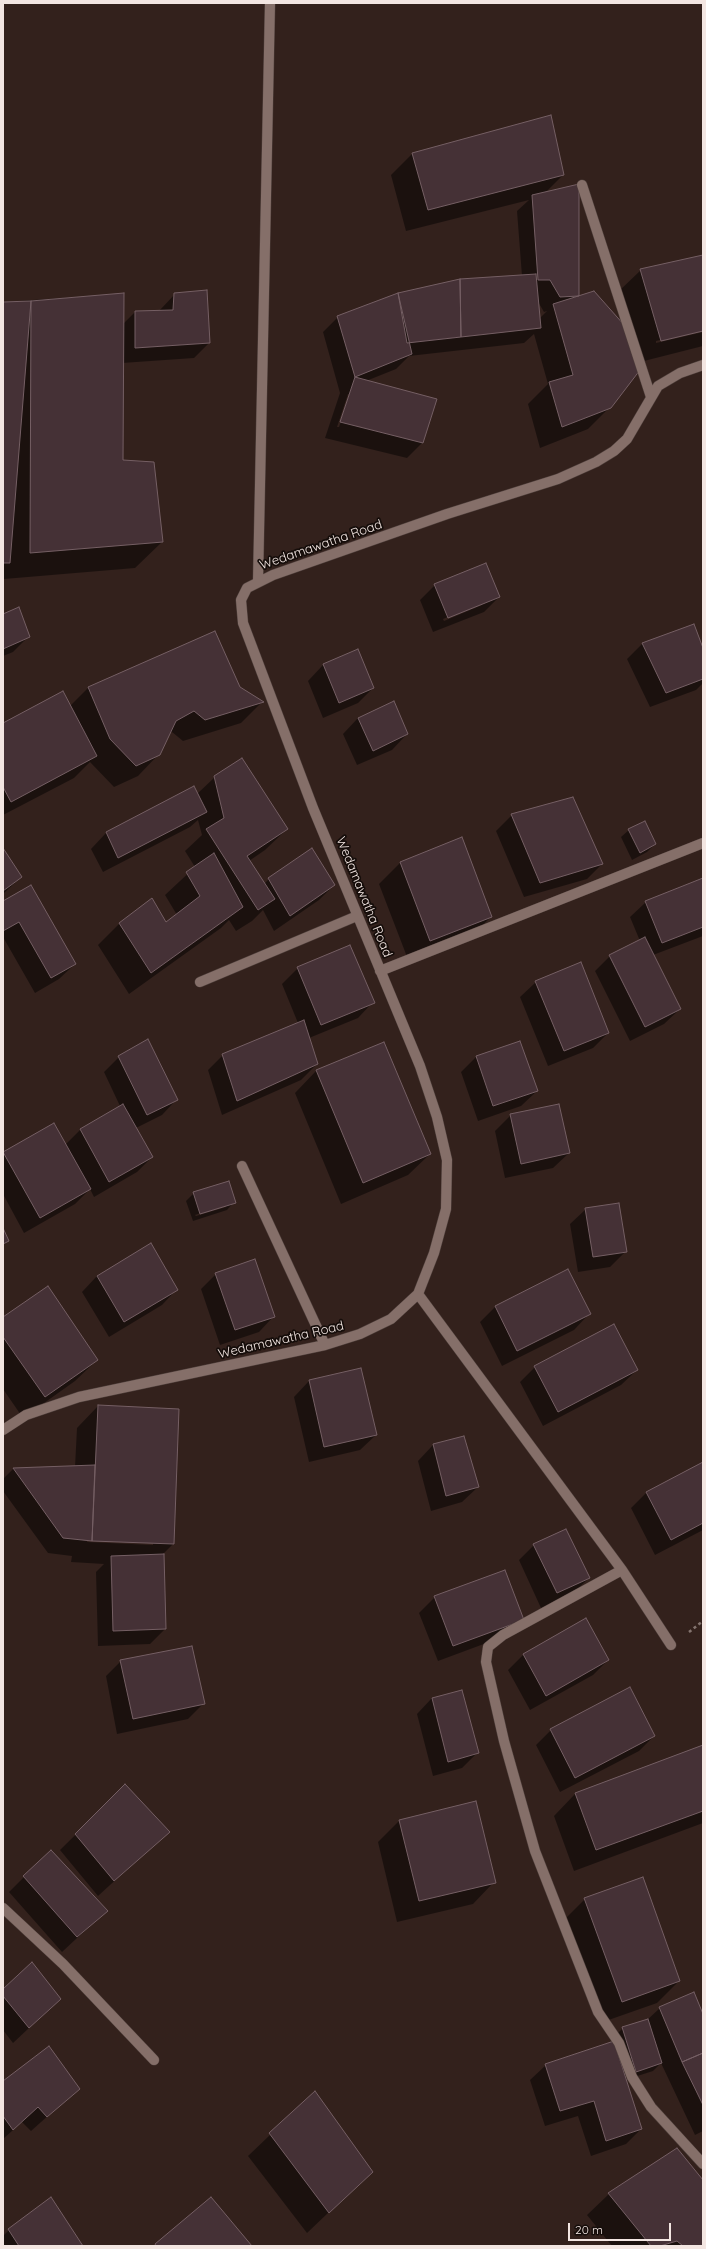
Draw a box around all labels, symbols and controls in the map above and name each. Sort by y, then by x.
street label: Wedamawatha Road [258,517,384,573]
street label: Wedamawatha Road [333,835,395,959]
street label: Wedamawatha Road [217,1318,345,1362]
scale bar [570,2215,673,2241]
text: 20 m [575,2222,603,2237]

